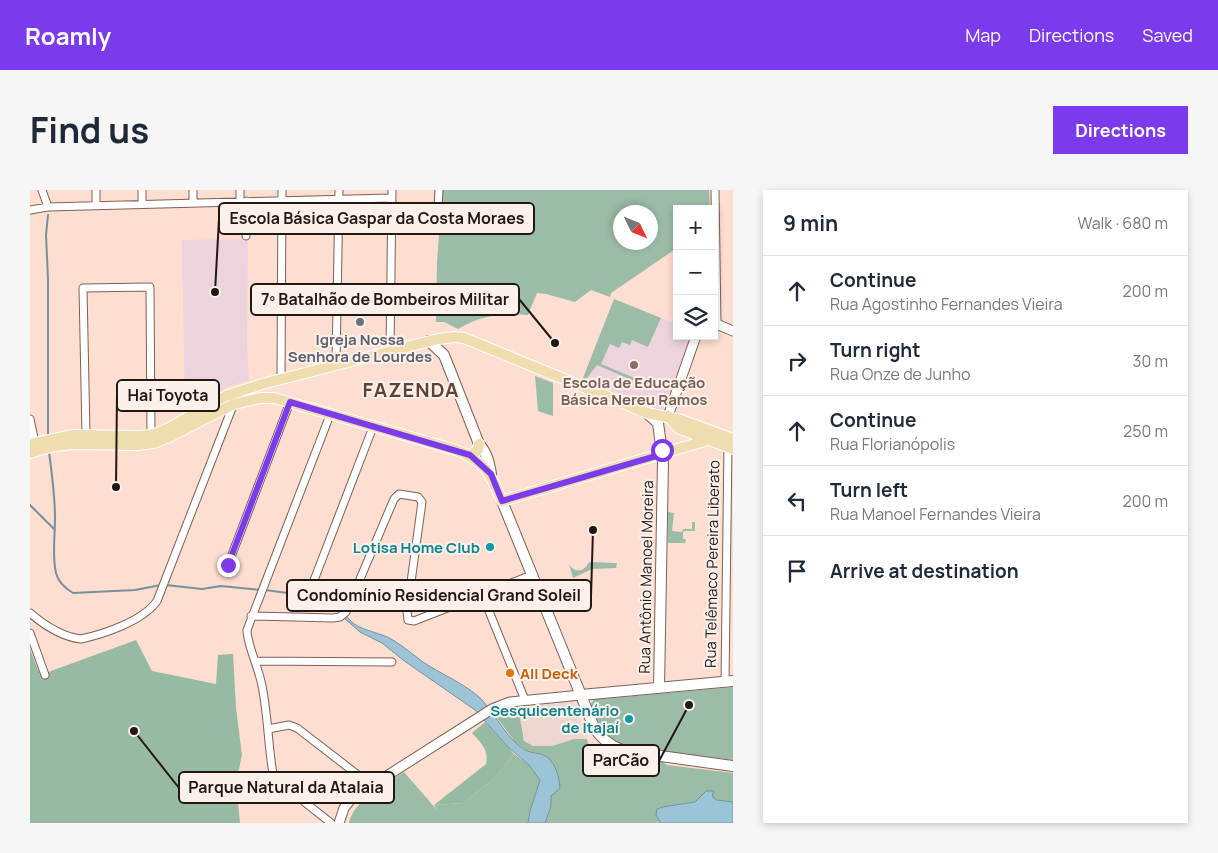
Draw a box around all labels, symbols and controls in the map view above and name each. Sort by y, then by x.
text: Roamly [25,19,111,52]
text: Map [965,23,1001,47]
text: Directions [1029,23,1114,47]
text: Saved [1142,23,1193,47]
text: Find us [30,106,149,154]
button: Directions [1053,106,1188,154]
callout: Escola Básica Gaspar da Costa Moraes [219,203,534,234]
north arrow [613,205,658,250]
map controls [673,205,718,340]
button: + [673,205,718,250]
text: Escola Básica Gaspar da Costa Moraes [229,207,525,229]
text: 9 min [783,209,838,237]
text: Walk · 680 m [1077,212,1168,234]
button: − [673,250,718,295]
text: Continue [830,267,916,293]
icon: ahead [783,277,811,305]
text: 200 m [1123,280,1168,302]
callout: 7º Batalhão de Bombeiros Militar [251,284,519,315]
text: 7º Batalhão de Bombeiros Militar [261,288,509,310]
text: Rua Agostinho Fernandes Vieira [830,293,1063,315]
button: layers [673,295,718,340]
marker: Igreja Nossa Senhora de Lourdes [354,316,366,328]
place label: Igreja Nossa Senhora de Lourdes [288,329,432,367]
text: Turn right [830,337,920,363]
icon: right [783,347,811,375]
text: 30 m [1133,350,1168,372]
marker: Escola de Educação Básica Nereu Ramos [628,359,640,371]
text: Rua Onze de Junho [830,363,971,385]
place label: Escola de Educação Básica Nereu Ramos [561,372,707,410]
district label: FAZENDA [362,376,460,403]
callout: Hai Toyota [117,380,219,411]
text: Hai Toyota [127,384,209,406]
text: Continue [830,407,916,433]
icon: ahead [783,417,811,445]
text: 250 m [1123,420,1168,442]
text: Rua Florianópolis [830,433,955,455]
route start [651,439,674,462]
street label: Rua Telêmaco Pereira Liberato [700,460,724,668]
text: Turn left [830,477,908,503]
street label: Rua Antônio Manoel Moreira [634,480,658,674]
icon: left [783,487,811,515]
text: 200 m [1123,490,1168,512]
text: Rua Manoel Fernandes Vieira [830,503,1041,525]
place label: Lotisa Home Club [353,537,480,558]
marker: Lotisa Home Club [484,541,496,553]
route end [217,554,240,577]
icon: arrive [783,557,811,585]
text: Arrive at destination [830,558,1019,584]
callout: Condomínio Residencial Grand Soleil [287,580,591,611]
text: Condomínio Residencial Grand Soleil [297,584,581,606]
place label: All Deck [520,663,579,684]
marker: All Deck [504,667,516,679]
place label: Sesquicentenário de Itajaí [490,700,619,738]
marker: Sesquicentenário de Itajaí [623,713,635,725]
callout: ParCão [583,745,659,776]
text: ParCão [593,749,649,771]
callout: Parque Natural da Atalaia [179,772,394,803]
text: Parque Natural da Atalaia [188,776,384,798]

